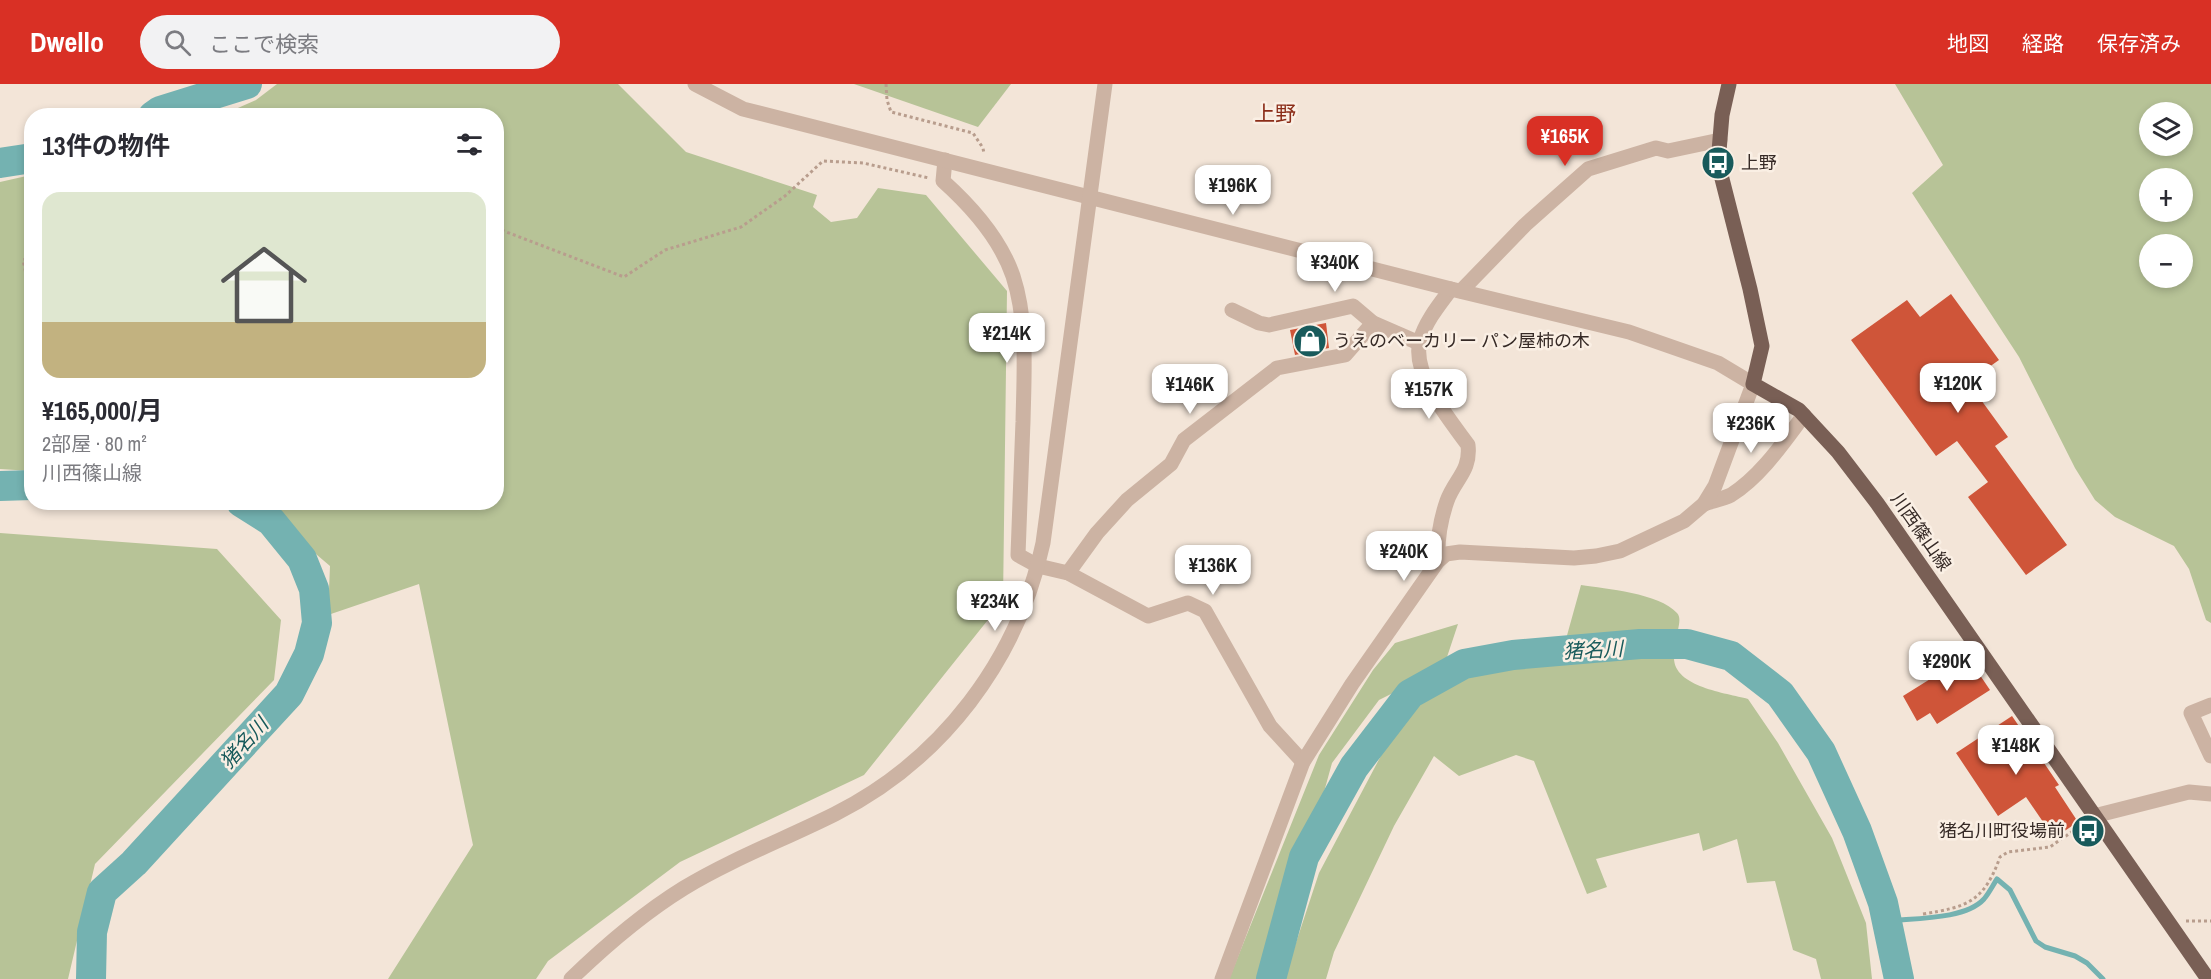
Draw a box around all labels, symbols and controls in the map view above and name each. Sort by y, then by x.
search box [140,15,560,69]
text: Dwello [30,23,104,61]
icon: search [161,26,194,59]
text: ここで検索 [209,29,319,59]
text: 地図 [1947,29,1989,58]
text: 経路 [2022,29,2064,58]
text: 保存済み [2097,29,2181,58]
district label: 上野 [1254,99,1296,128]
map controls [2139,102,2193,288]
button: layers [2139,102,2193,156]
pin: ¥165K [1523,116,1607,167]
text: ¥165K [1541,122,1589,149]
text: 13件の物件 [42,128,170,163]
icon: filters [453,128,486,161]
bus stop icon: 上野 [1700,145,1736,181]
place label: 上野 [1741,150,1777,175]
pin: ¥196K [1191,165,1275,216]
button: + [2139,168,2193,222]
text: ¥196K [1209,171,1257,198]
icon: home [210,231,318,339]
button: − [2139,234,2193,288]
pin: ¥340K [1293,242,1377,293]
text: ¥340K [1311,248,1359,275]
pin: ¥214K [965,313,1049,364]
text: ¥214K [983,319,1031,346]
shop icon: うえのベーカリー パン屋柿の木 [1292,323,1328,359]
place label: うえのベーカリー パン屋柿の木 [1333,328,1590,353]
pin: ¥120K [1916,363,2000,414]
pin: ¥146K [1148,364,1232,415]
pin: ¥157K [1387,369,1471,420]
text: ¥120K [1934,369,1982,396]
text: ¥146K [1166,370,1214,397]
text: ¥157K [1405,375,1453,402]
text: ¥165,000/月 [42,393,163,428]
pin: ¥236K [1709,403,1793,454]
text: ¥236K [1727,409,1775,436]
text: 2部屋 · 80 m² [42,430,147,457]
text: 川西篠山線 [42,459,142,486]
street label: 川西篠山線 [1885,488,1957,576]
pin: ¥240K [1362,531,1446,582]
text: ¥240K [1380,537,1428,564]
pin: ¥136K [1171,545,1255,596]
text: ¥136K [1189,551,1237,578]
pin: ¥234K [953,581,1037,632]
text: ¥234K [971,587,1019,614]
water label: 猪名川 [1562,634,1626,665]
pin: ¥290K [1905,641,1989,692]
text: ¥290K [1923,647,1971,674]
water label: 猪名川 [214,710,275,774]
pin: ¥148K [1974,725,2058,776]
text: ¥148K [1992,731,2040,758]
bus stop icon: 猪名川町役場前 [2070,813,2106,849]
place label: 猪名川町役場前 [1939,818,2065,843]

